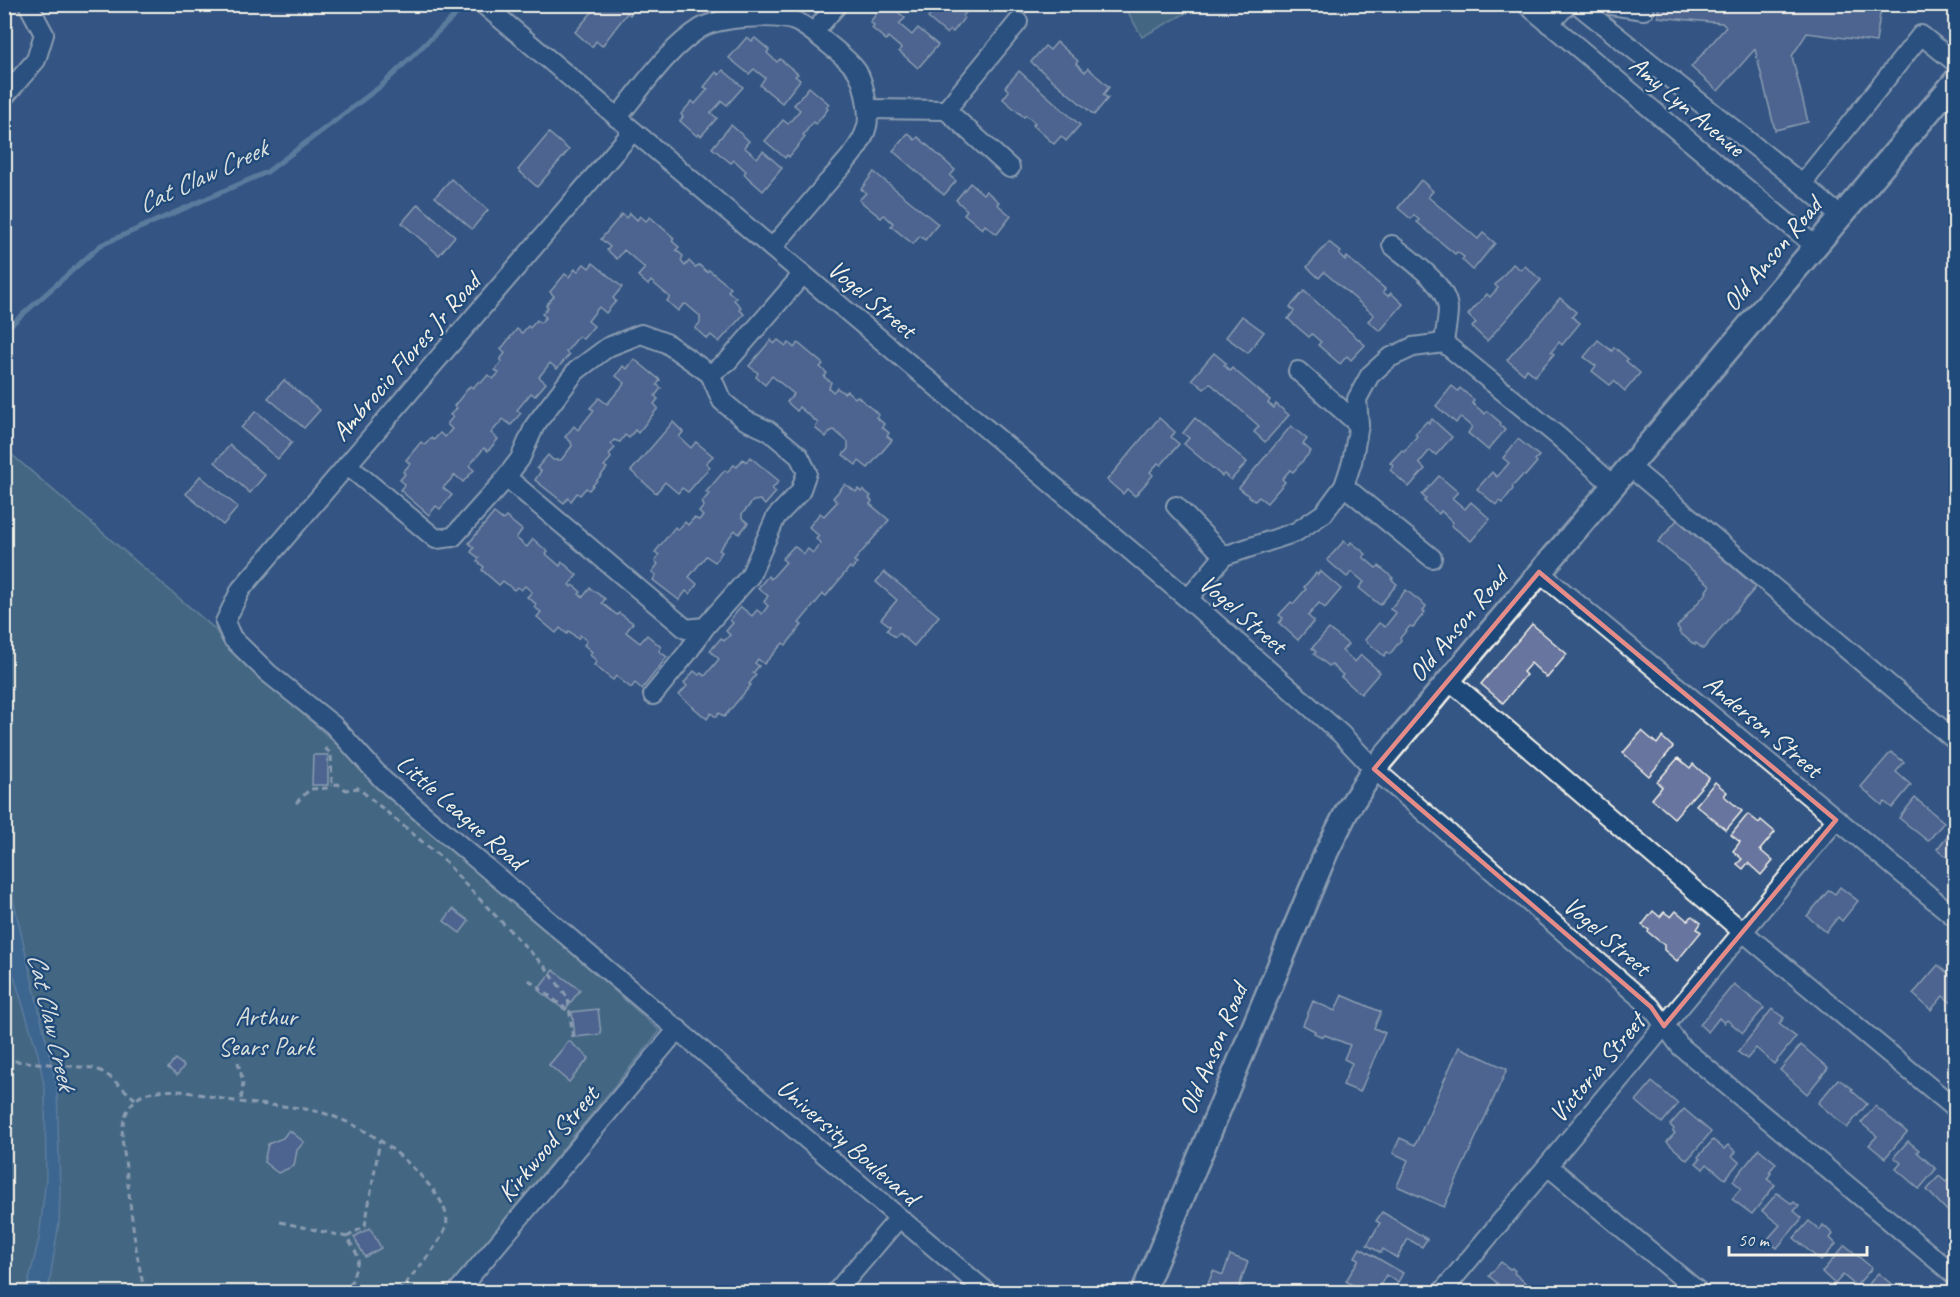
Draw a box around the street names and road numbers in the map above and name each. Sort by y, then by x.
street label: Amy Lyn Avenue [1623,48,1753,165]
street label: Old Anson Road [1715,187,1832,318]
street label: Vogel Street [821,252,925,347]
street label: Ambrocio Flores Jr Road [324,263,490,448]
street label: Old Anson Road [1401,558,1518,689]
street label: Vogel Street [1192,567,1295,663]
street label: Anderson Street [1697,667,1831,787]
street label: Little League Road [390,747,535,880]
street label: Vogel Street [1556,889,1659,985]
street label: Old Anson Road [1171,975,1257,1119]
street label: Victoria Street [1542,1004,1655,1130]
street label: University Boulevard [770,1071,929,1215]
street label: Kirkwood Street [490,1077,608,1209]

